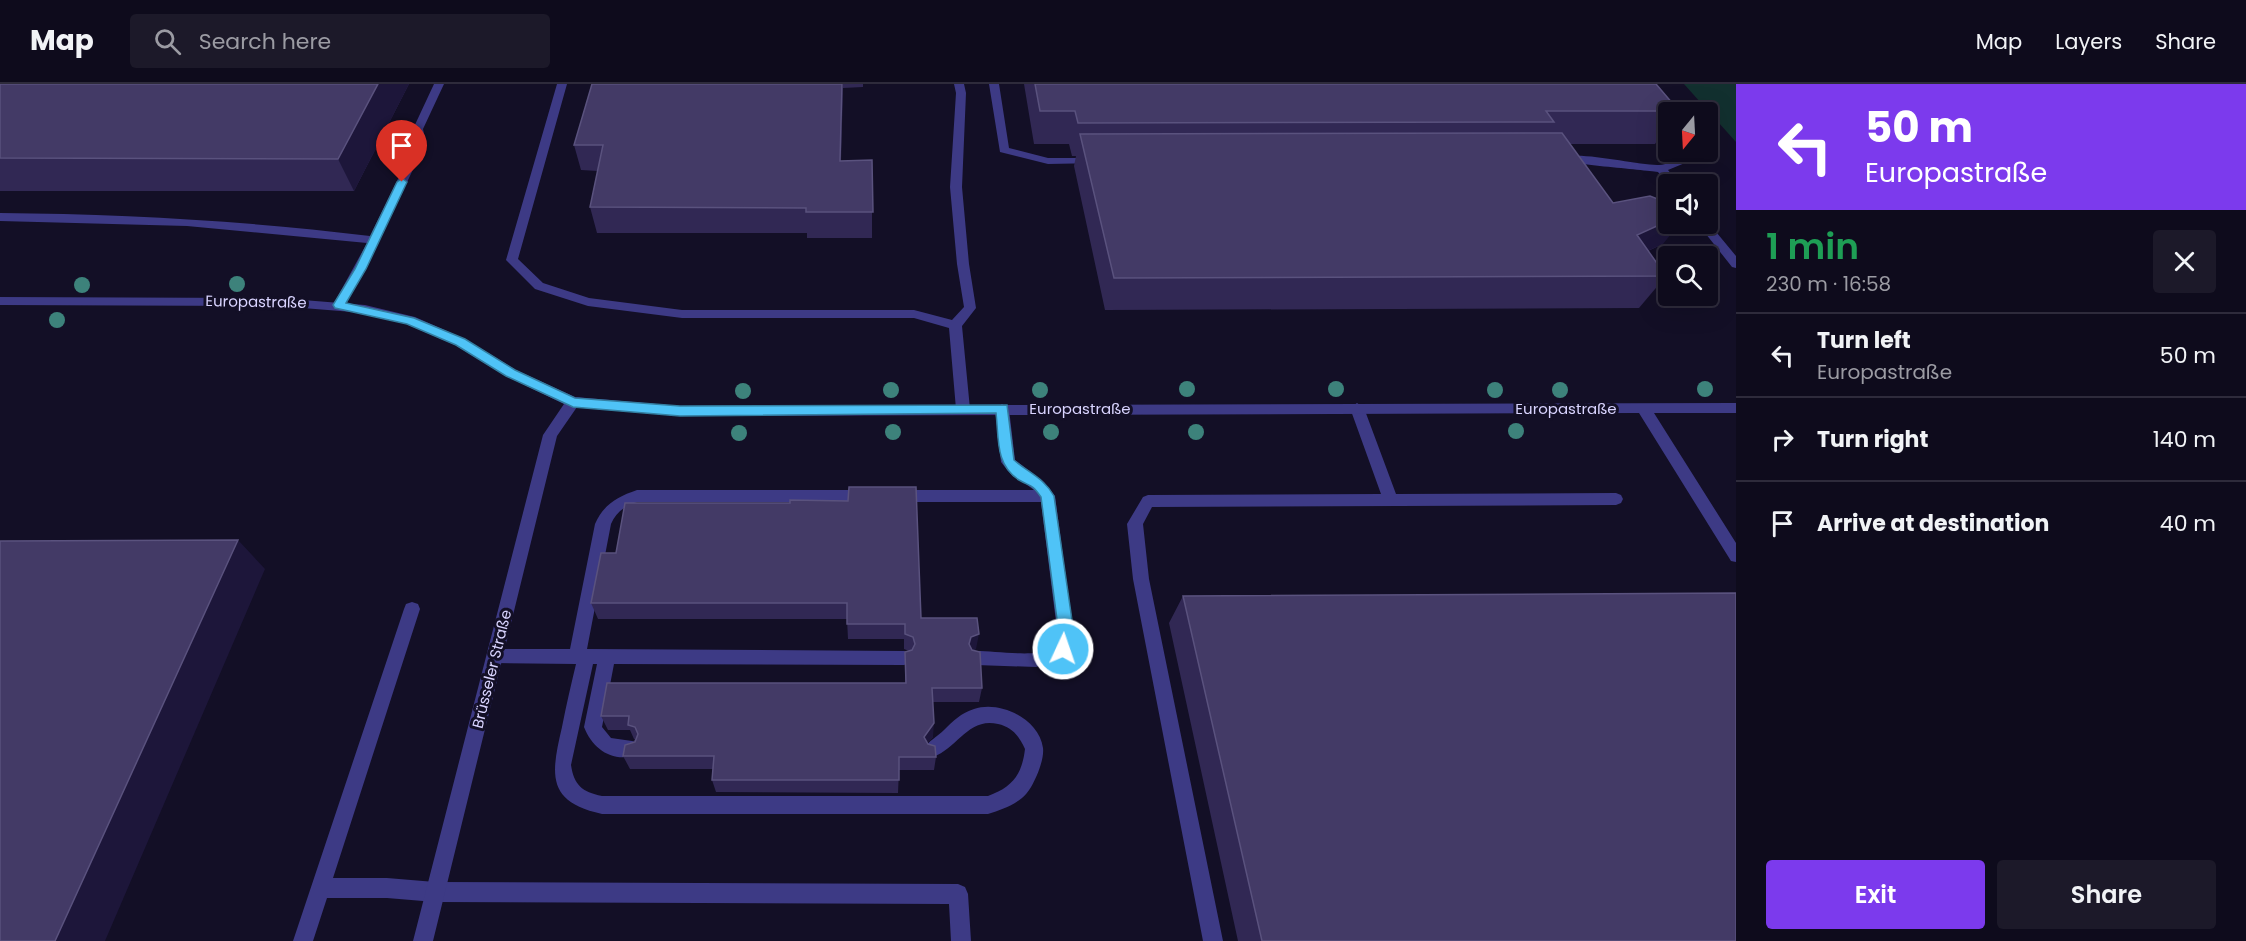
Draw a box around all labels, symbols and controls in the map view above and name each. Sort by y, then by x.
search box [130,14,550,68]
text: Map [30,21,94,60]
icon: search [151,25,184,58]
text: Search here [199,26,331,57]
text: Map [1976,27,2022,56]
text: Layers [2055,27,2122,56]
text: Share [2155,27,2216,56]
text: 50 m [1865,98,1973,157]
north arrow [1658,102,1718,162]
map controls [1658,102,1718,306]
icon: left [1766,108,1844,186]
pin [376,120,427,182]
icon: arrive [385,129,418,162]
text: Europastraße [1865,154,2047,191]
button: sound [1658,174,1718,234]
text: 1 min [1766,221,1859,272]
button: close [2153,230,2216,293]
button: search [1658,246,1718,306]
text: 230 m · 16:58 [1766,270,1891,298]
street label: Europastraße [205,290,307,313]
text: Turn left [1817,325,1911,356]
icon: left [1766,339,1799,372]
text: 50 m [2160,340,2216,371]
text: Europastraße [1817,358,1952,386]
street label: Europastraße [1029,398,1131,419]
street label: Europastraße [1515,398,1617,419]
icon: right [1766,423,1799,456]
text: Turn right [1817,424,1928,455]
text: 140 m [2153,424,2216,455]
icon: arrive [1766,507,1799,540]
text: Arrive at destination [1817,508,2049,539]
text: 40 m [2160,508,2216,539]
street label: Brüsseler Straße [467,607,516,730]
position arrow [1031,617,1095,681]
button: Exit [1766,860,1985,929]
button: Share [1997,860,2216,929]

